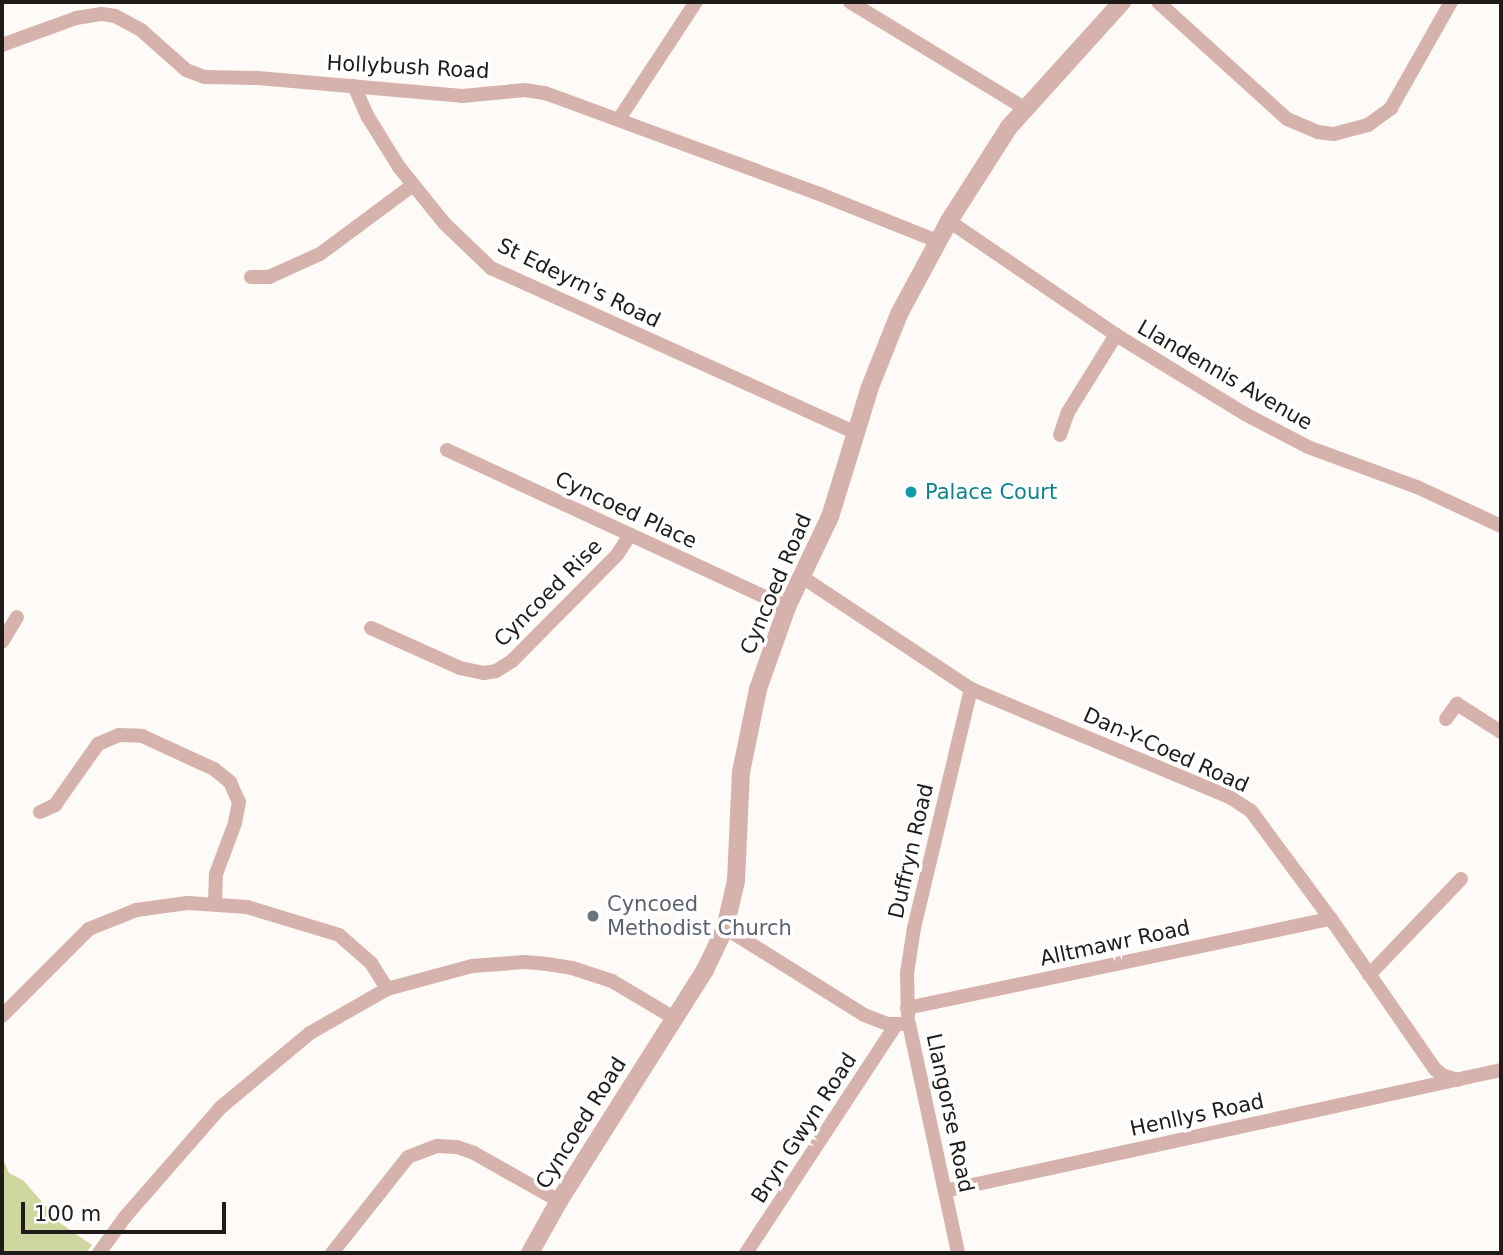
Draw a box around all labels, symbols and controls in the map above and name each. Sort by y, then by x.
street label: Hollybush Road [326,50,490,84]
street label: St Edeyrn's Road [494,233,664,333]
street label: Llandennis Avenue [1133,315,1317,435]
street label: Cyncoed Place [551,466,701,554]
place label: Palace Court [925,479,1057,505]
marker: Palace Court [903,484,919,500]
street label: Cyncoed Road [735,510,817,658]
street label: Cyncoed Rise [489,534,607,652]
street label: Dan-Y-Coed Road [1079,702,1253,798]
street label: Duffryn Road [883,781,939,921]
place label: Cyncoed Methodist Church [607,891,792,941]
marker: Cyncoed Methodist Church [585,908,601,924]
street label: Alltmawr Road [1038,915,1192,971]
street label: Llangorse Road [921,1031,979,1195]
street label: Bryn Gwyn Road [746,1048,862,1208]
street label: Cyncoed Road [530,1053,632,1193]
street label: Henllys Road [1128,1088,1266,1142]
scale bar [24,1188,229,1232]
text: 100 m [34,1202,101,1226]

